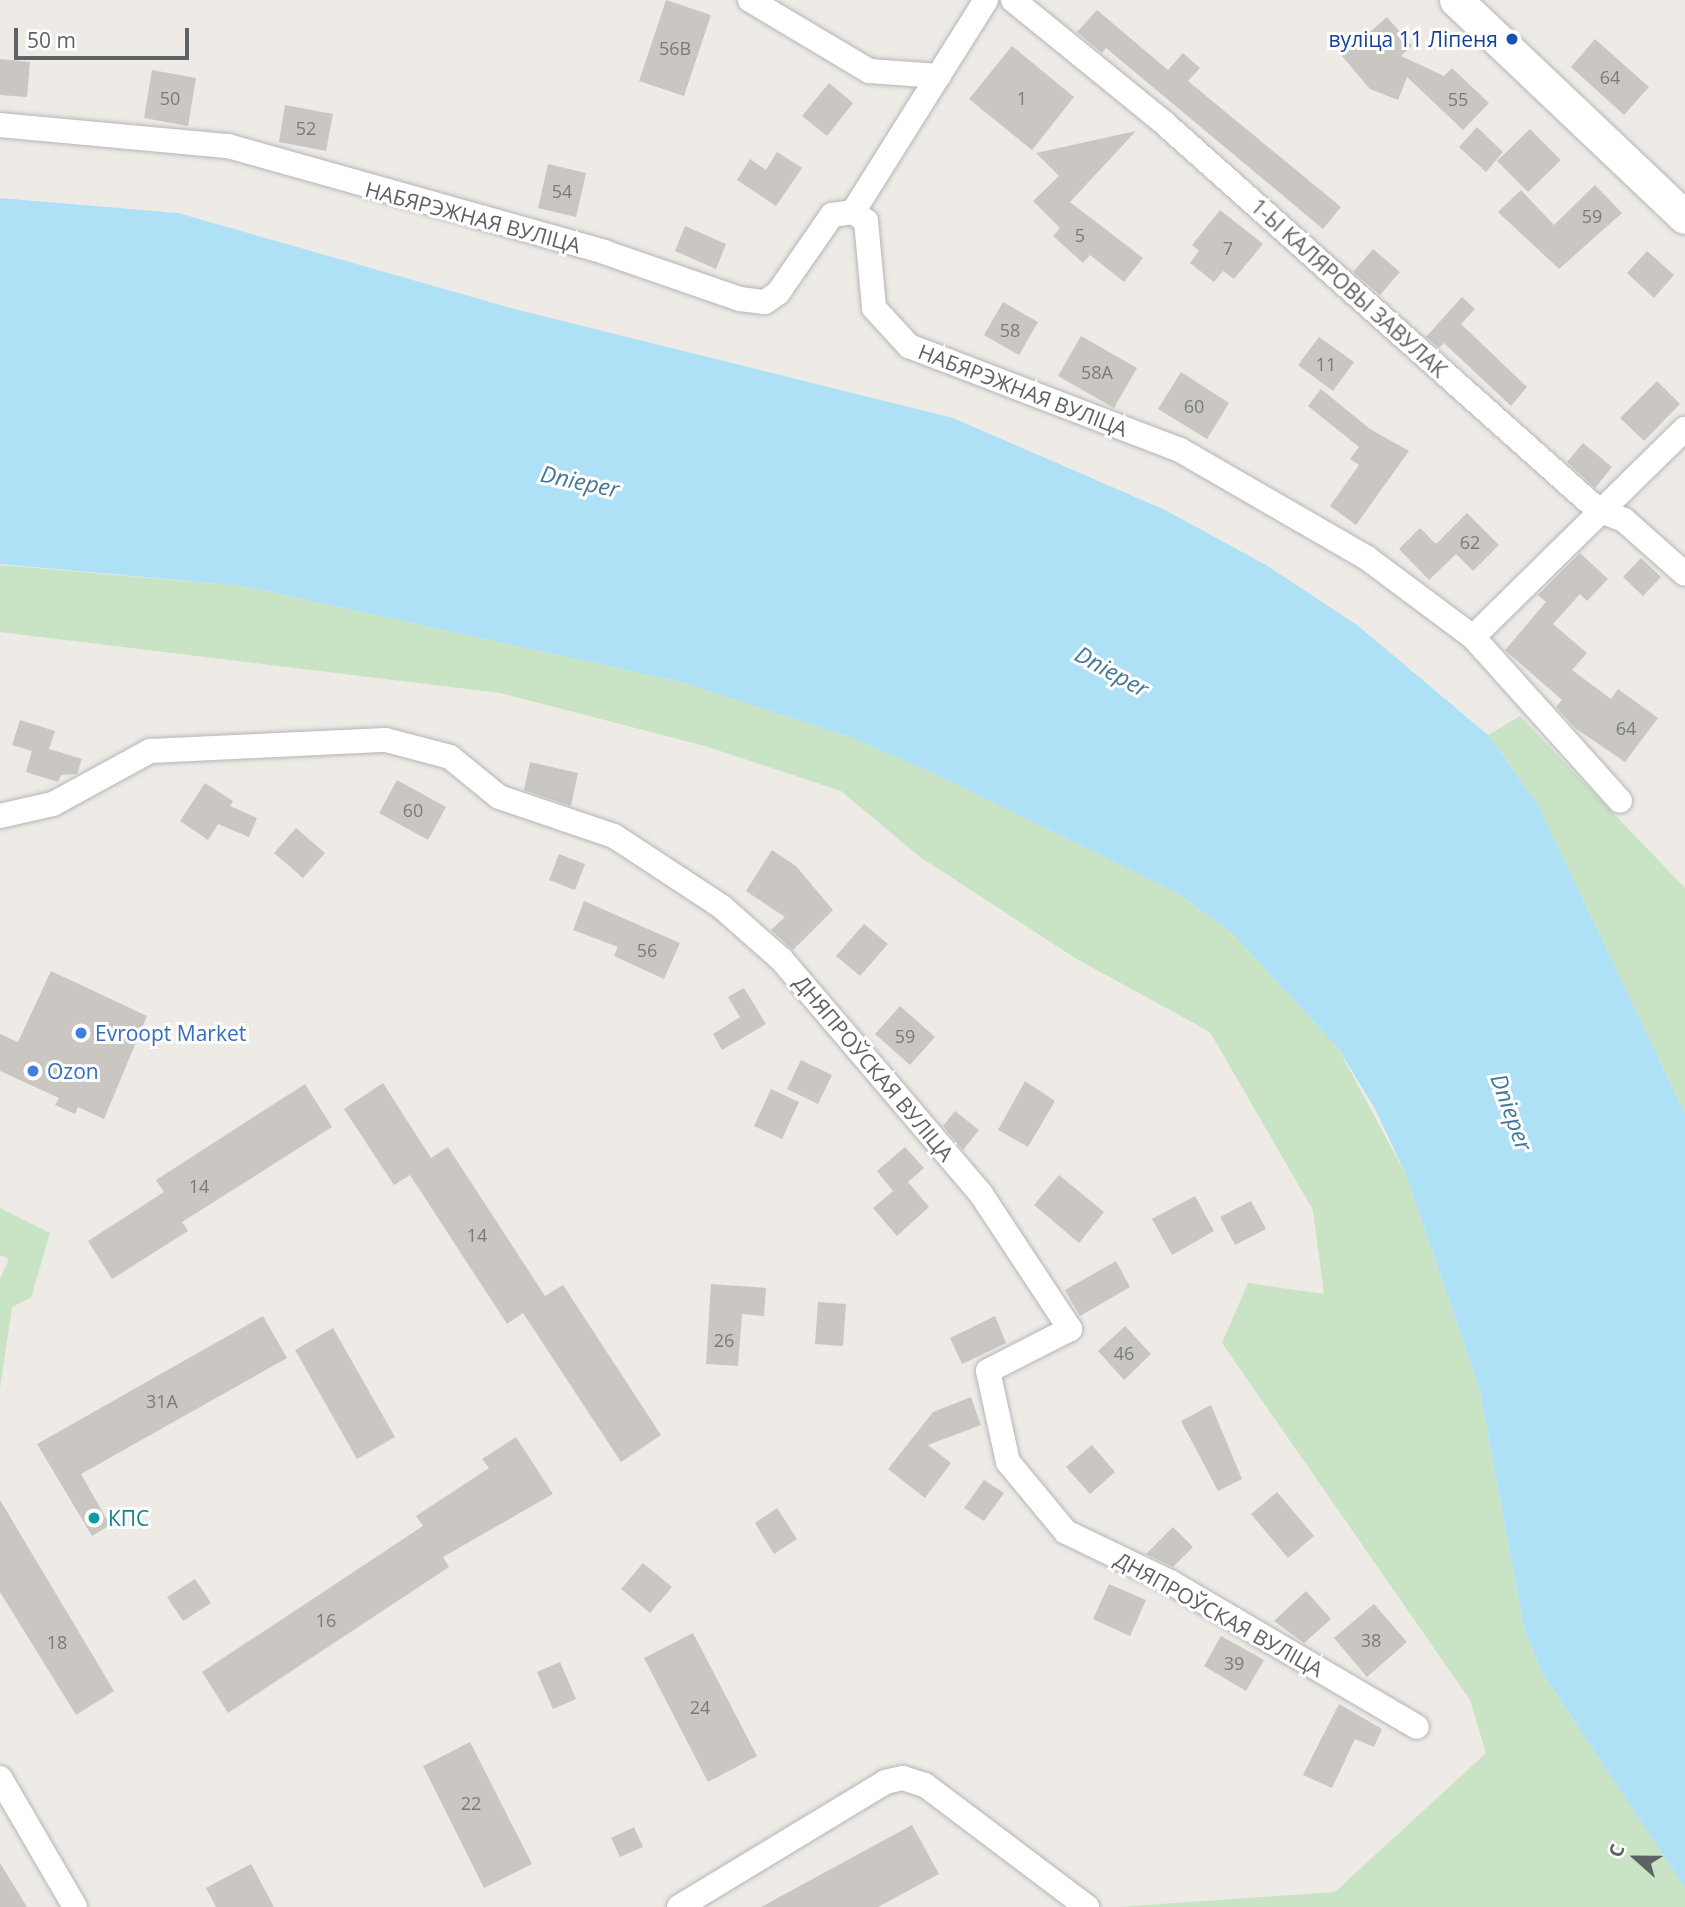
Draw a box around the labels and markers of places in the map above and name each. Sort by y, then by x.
place label: вуліца 11 Ліпеня [1329,26,1498,52]
marker: вуліца 11 Ліпеня [1504,31,1520,47]
place label: Evroopt Market [95,1020,246,1046]
marker: Evroopt Market [73,1025,89,1041]
place label: Ozon [47,1058,99,1084]
marker: Ozon [25,1063,41,1079]
place label: КПС [108,1505,149,1531]
marker: КПС [86,1510,102,1526]

